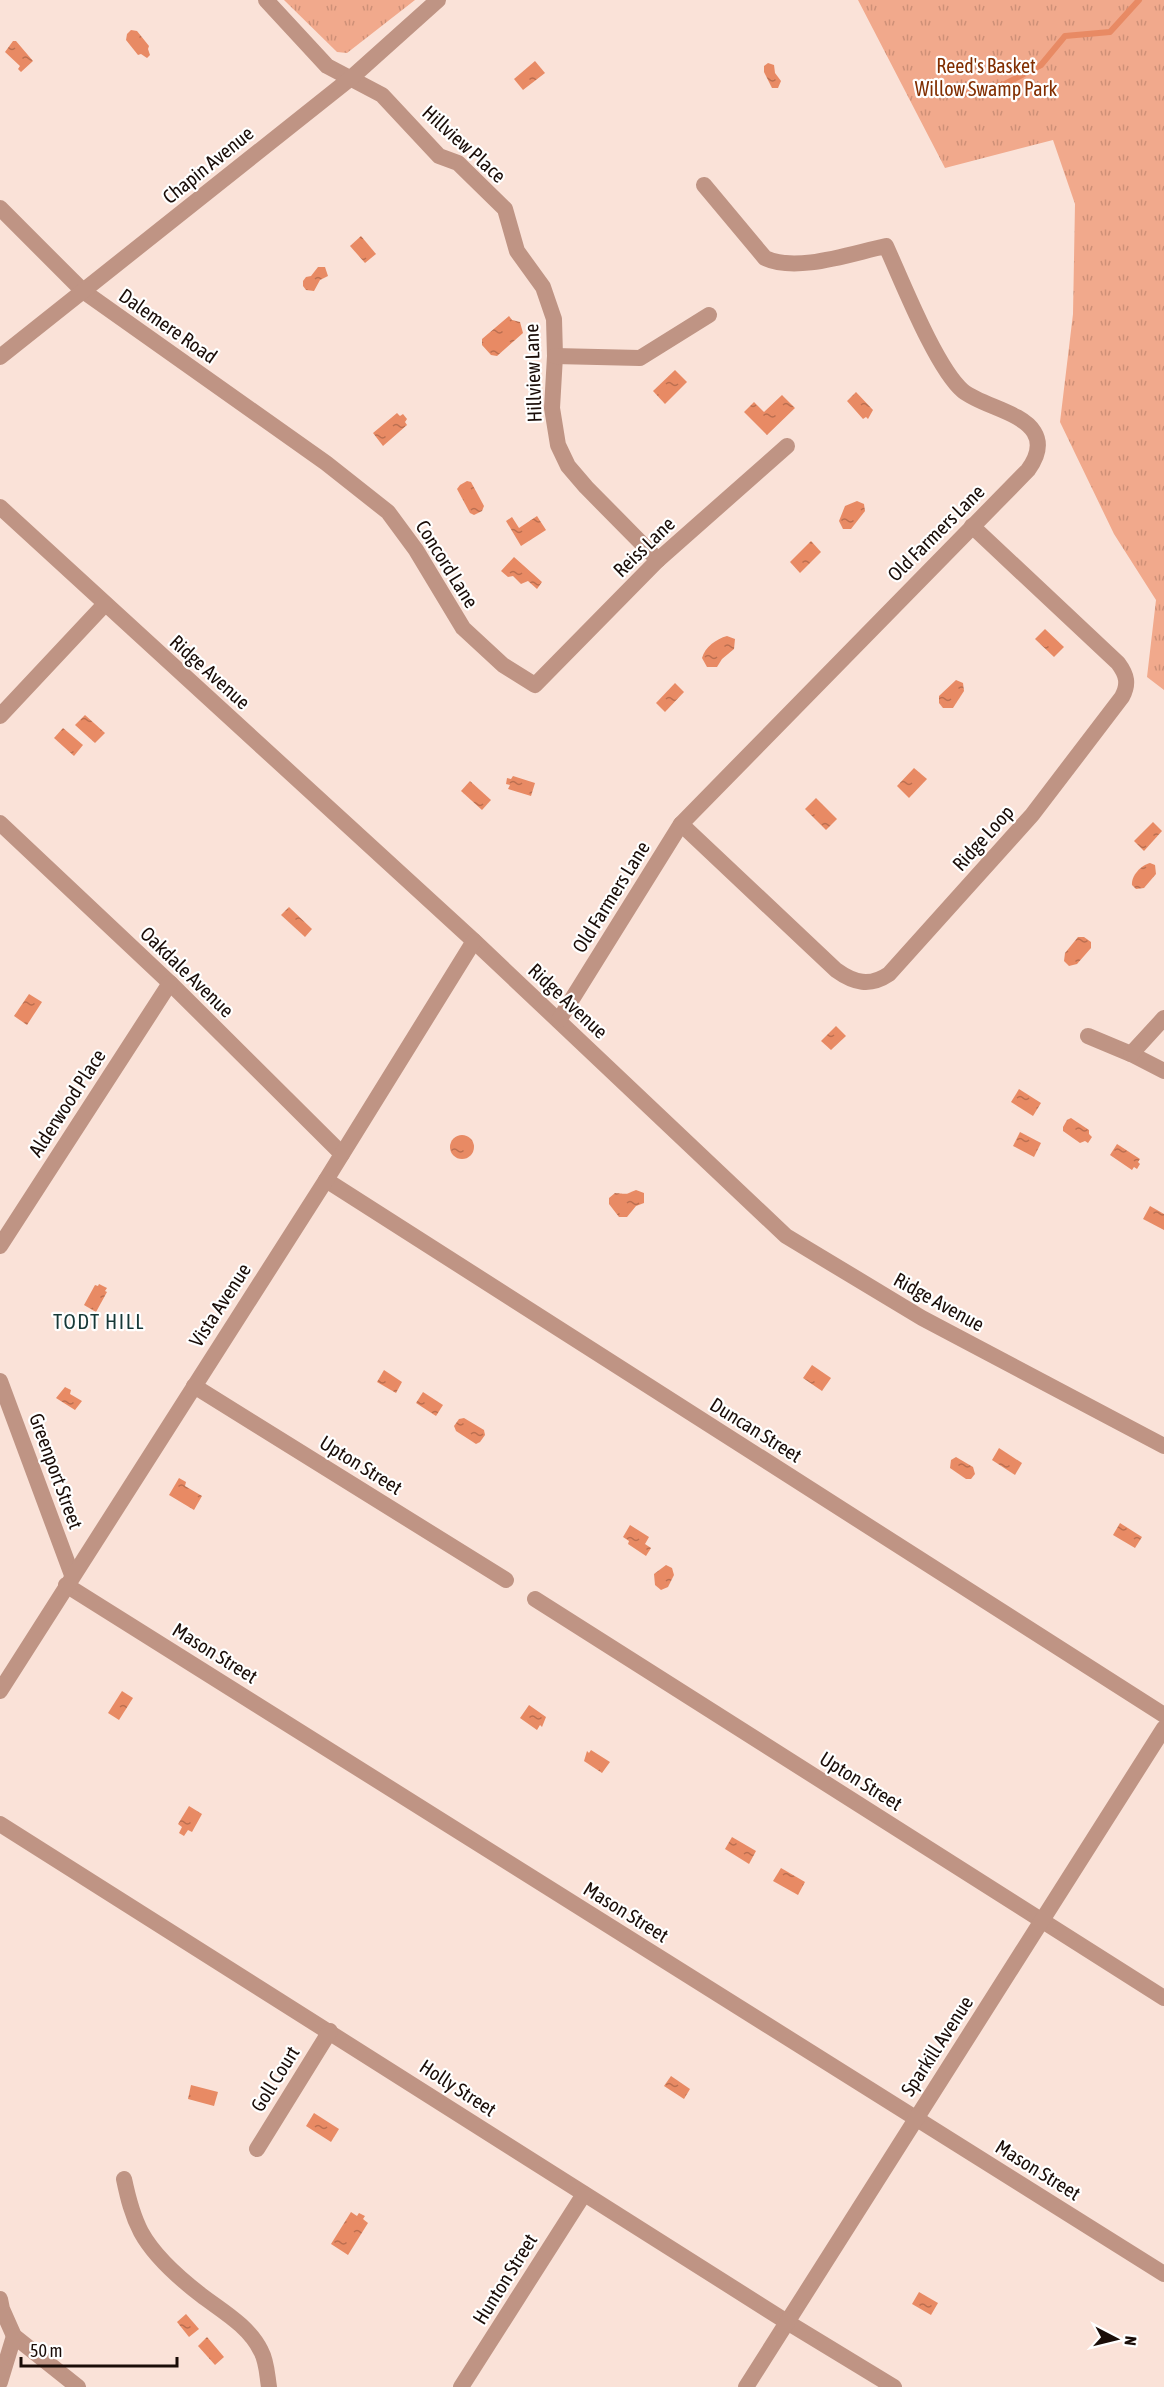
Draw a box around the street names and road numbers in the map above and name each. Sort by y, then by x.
street label: Hillview Place [418,100,511,187]
street label: Chapin Avenue [158,121,258,208]
street label: Dalemere Road [115,283,222,368]
street label: Hillview Lane [519,323,546,423]
street label: Old Farmers Lane [883,480,989,586]
street label: Reiss Lane [608,512,679,581]
street label: Concord Lane [411,516,483,612]
street label: Ridge Avenue [166,630,255,713]
street label: Ridge Loop [947,800,1018,875]
street label: Old Farmers Lane [567,837,654,957]
street label: Oakdale Avenue [136,922,239,1022]
street label: Ridge Avenue [524,958,613,1043]
street label: Alderwood Place [23,1045,110,1161]
street label: Vista Avenue [184,1259,255,1351]
street label: Ridge Avenue [890,1267,988,1336]
street label: Duncan Street [706,1392,806,1467]
street label: Greenport Street [25,1410,88,1532]
street label: Upton Street [316,1430,407,1499]
street label: Mason Street [169,1618,262,1688]
street label: Upton Street [816,1746,907,1815]
street label: Mason Street [580,1877,673,1947]
street label: Sparkill Avenue [896,1991,977,2100]
street label: Goll Court [246,2042,304,2116]
street label: Holly Street [416,2054,501,2121]
street label: Mason Street [992,2135,1085,2205]
street label: Hunton Street [468,2229,542,2328]

